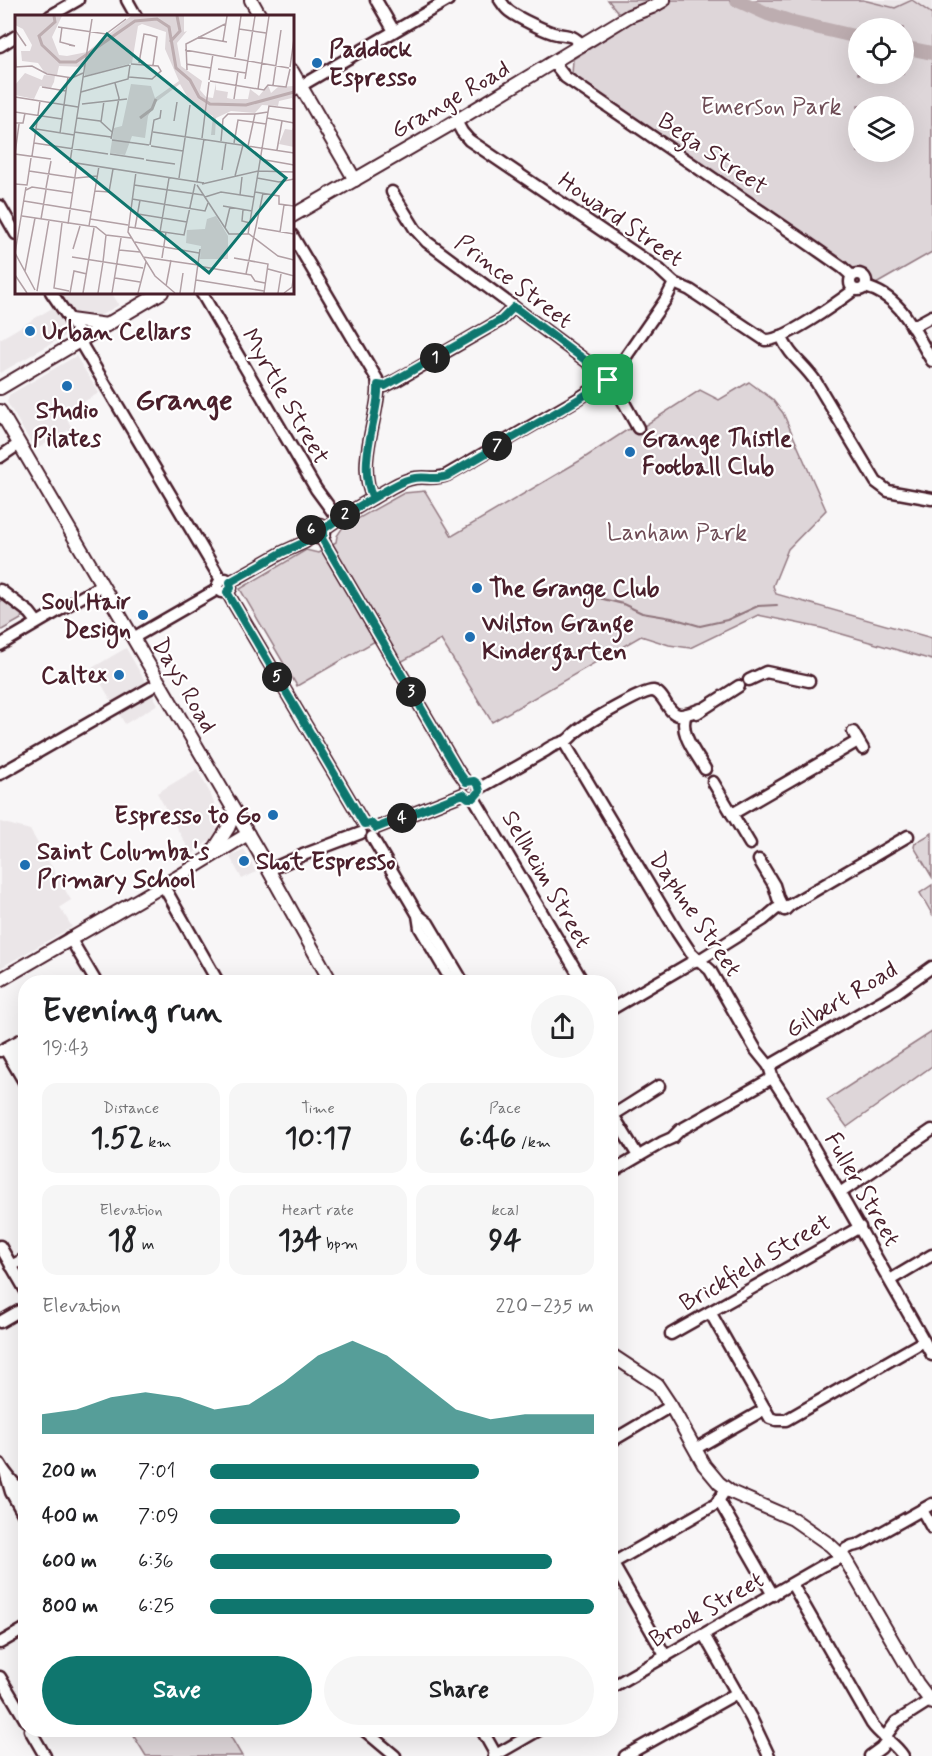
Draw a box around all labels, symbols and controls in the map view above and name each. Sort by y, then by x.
inset map [15,15,294,294]
map controls [848,18,914,162]
button: locate [848,18,914,84]
place label: Paddock Espresso [329,35,417,94]
street label: Grange Road [386,54,516,147]
marker: Paddock Espresso [310,56,324,70]
park label: Emerson Park [700,92,842,123]
button: layers [848,96,914,162]
street label: Bega Street [649,106,773,205]
street label: Howard Street [551,166,689,275]
street label: Prince Street [448,228,578,337]
place label: Urban Cellars [42,317,191,348]
street label: Myrtle Street [233,323,336,470]
marker: Urban Cellars [23,324,37,338]
pin: 1 [420,343,450,373]
text: 1 [431,347,439,368]
pin [582,354,633,405]
icon: arrive [591,363,624,396]
marker: Studio Pilates [60,379,74,393]
district label: Grange [135,381,233,421]
place label: Studio Pilates [33,396,102,455]
place label: Grange Thistle Football Club [642,424,792,483]
pin: 7 [482,431,512,461]
text: 7 [492,435,502,456]
marker: Grange Thistle Football Club [623,445,637,459]
pin: 2 [330,500,360,530]
text: 2 [341,504,349,525]
pin: 6 [296,515,326,545]
park label: Lanham Park [607,518,747,549]
text: 6 [307,519,315,540]
place label: The Grange Club [489,574,660,608]
marker: The Grange Club [470,581,484,595]
place label: Soul Hair Design [41,587,131,649]
marker: Soul Hair Design [136,608,150,622]
place label: Wilston Grange Kindergarten [481,609,634,671]
marker: Wilston Grange Kindergarten [463,630,477,644]
street label: Days Road [144,632,223,739]
place label: Caltex [41,661,108,692]
pin: 5 [262,662,292,692]
text: 5 [272,666,282,687]
marker: Caltex [112,668,126,682]
pin: 3 [396,677,426,707]
text: 3 [407,681,415,702]
place label: Espresso to Go [114,801,261,832]
pin: 4 [387,803,417,833]
street label: Sellheim Street [494,805,598,954]
text: 4 [397,807,407,828]
marker: Espresso to Go [266,808,280,822]
place label: Saint Columba's Primary School [37,837,210,896]
street label: Daphne Street [642,846,748,983]
place label: Shot Espresso [256,847,396,878]
marker: Shot Espresso [237,854,251,868]
marker: Saint Columba's Primary School [18,858,32,872]
street label: Gilbert Road [780,955,903,1046]
text: Evening run [42,990,222,1034]
button: share [531,995,594,1058]
text: 19:43 [42,1035,88,1062]
text: Distance [103,1098,159,1119]
text: Time [301,1098,335,1119]
text: Pace [489,1098,521,1119]
text: 1.52 [90,1119,144,1158]
text: 10:17 [284,1119,352,1158]
text: 6:46 [459,1119,516,1158]
street label: Fuller Street [817,1127,907,1252]
text: km [144,1132,172,1153]
text: /km [516,1132,551,1153]
text: Elevation [100,1200,163,1221]
text: Heart rate [282,1200,354,1221]
text: kcal [492,1200,518,1221]
street label: Brickfield Street [674,1207,837,1319]
text: 18 [108,1221,137,1260]
text: 134 [278,1221,322,1260]
text: 94 [489,1221,521,1260]
text: m [137,1234,154,1255]
text: bpm [322,1234,358,1255]
text: Elevation [42,1293,121,1320]
text: 220–235 m [496,1293,594,1320]
text: 200 m [42,1458,97,1485]
text: 7:01 [138,1458,175,1485]
text: 400 m [42,1503,98,1530]
text: 7:09 [138,1503,179,1530]
text: 600 m [42,1548,97,1575]
text: 6:36 [138,1548,174,1575]
street label: Brook Street [644,1565,770,1656]
text: 800 m [42,1593,98,1620]
text: 6:25 [138,1593,174,1620]
button: Save [42,1656,312,1725]
button: Share [324,1656,594,1725]

